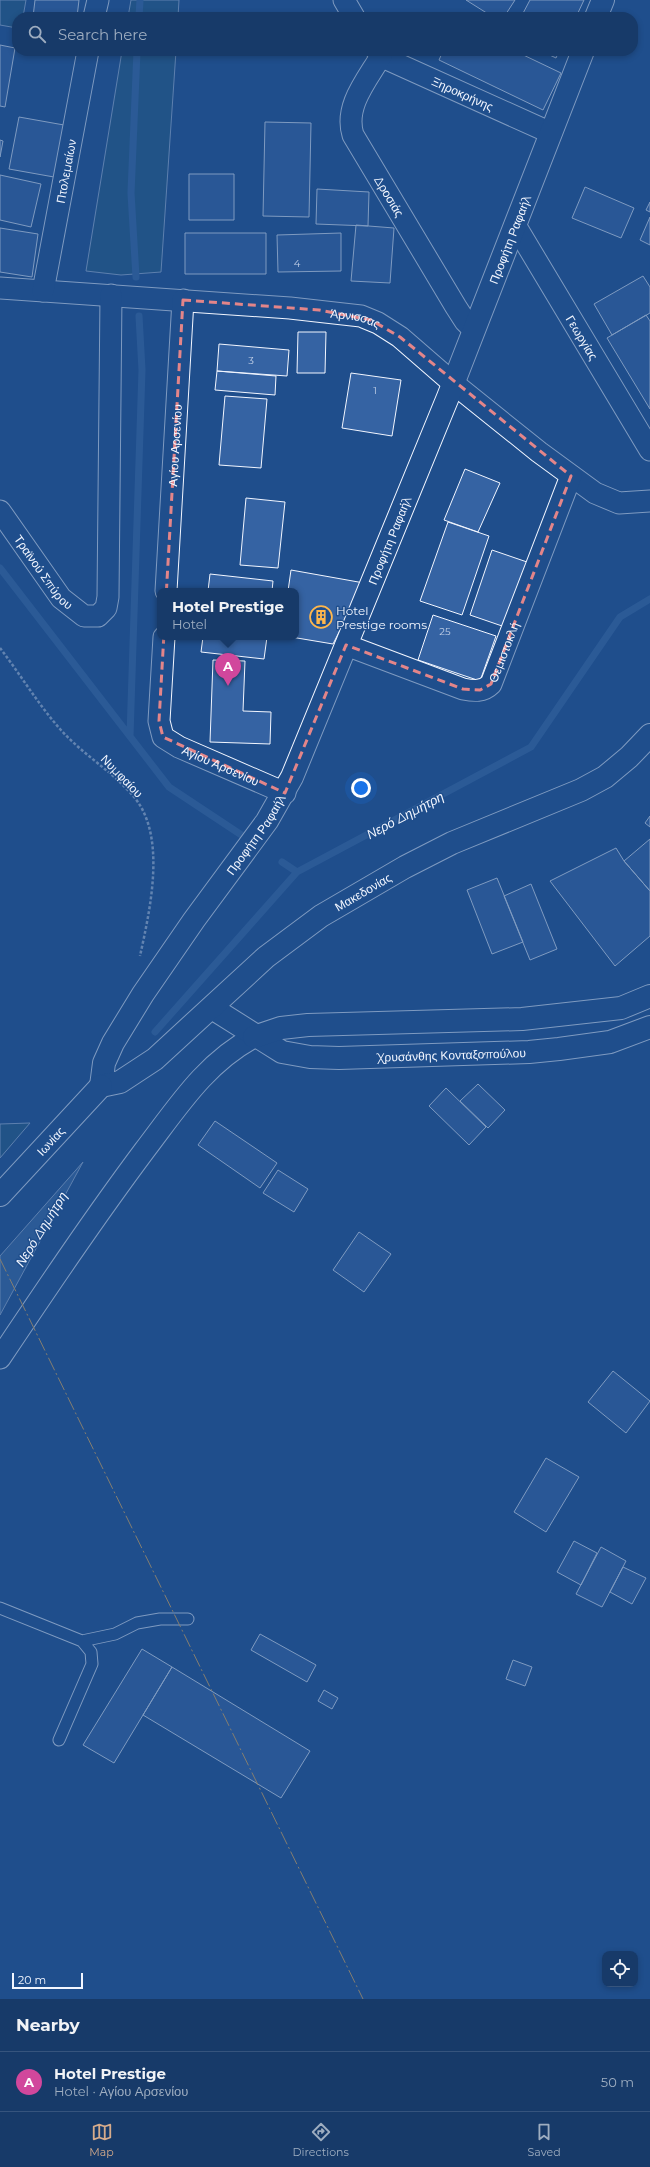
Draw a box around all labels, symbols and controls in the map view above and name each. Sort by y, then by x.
search box [12,12,638,56]
icon: search [26,23,48,45]
text: Search here [58,25,147,44]
street label: Ξηροκρήνης [430,73,496,114]
street label: Πτολεμαίων [52,138,79,204]
street label: Δροσιάς [372,173,408,220]
street label: Προφήτη Ραφαήλ [485,192,534,286]
house number: 4 [294,257,301,270]
street label: Άρνισσας [330,305,383,331]
street label: Γεωργίας [563,312,602,363]
house number: 3 [248,354,254,367]
house number: 1 [373,384,377,397]
street label: Αγίου Αρσενίου [165,404,184,487]
street label: Προφήτη Ραφαήλ [364,493,414,587]
street label: Τραϊνού Σπύρου [11,532,76,612]
popup [157,588,299,640]
text: Hotel Prestige [172,597,284,616]
place label: Hotel Prestige rooms [336,603,427,632]
building icon: Hotel Prestige rooms [308,604,334,630]
text: Hotel [172,616,207,632]
street label: Θεμιστοκλή [485,620,522,684]
house number: 25 [439,625,451,638]
pin: A [215,653,241,686]
street label: Αγίου Αρσενίου [180,742,262,788]
street label: Νυμφαίου [98,751,146,801]
your location [351,778,371,798]
water label: Νερό Δημήτρη [364,788,446,842]
street label: Προφήτη Ραφαήλ [223,791,288,877]
street label: Μακεδονίας [332,869,394,914]
street label: Χρυσάνθης Κονταξοπούλου [375,1045,526,1064]
street label: Ιωνίας [33,1123,68,1158]
water label: Νερό Δημήτρη [12,1189,70,1269]
map controls [602,1951,638,1987]
button: locate [602,1951,638,1987]
scale bar [12,1971,83,1990]
text: 20 m [18,1973,46,1987]
text: Nearby [16,2015,80,2035]
text: Hotel Prestige [54,2064,166,2083]
text: A [24,2074,34,2090]
text: 50 m [601,2074,634,2090]
text: Hotel · Αγίου Αρσενίου [54,2083,188,2099]
tab: Map [89,2121,114,2159]
tab: Directions [293,2121,349,2159]
tab: Saved [528,2121,561,2159]

